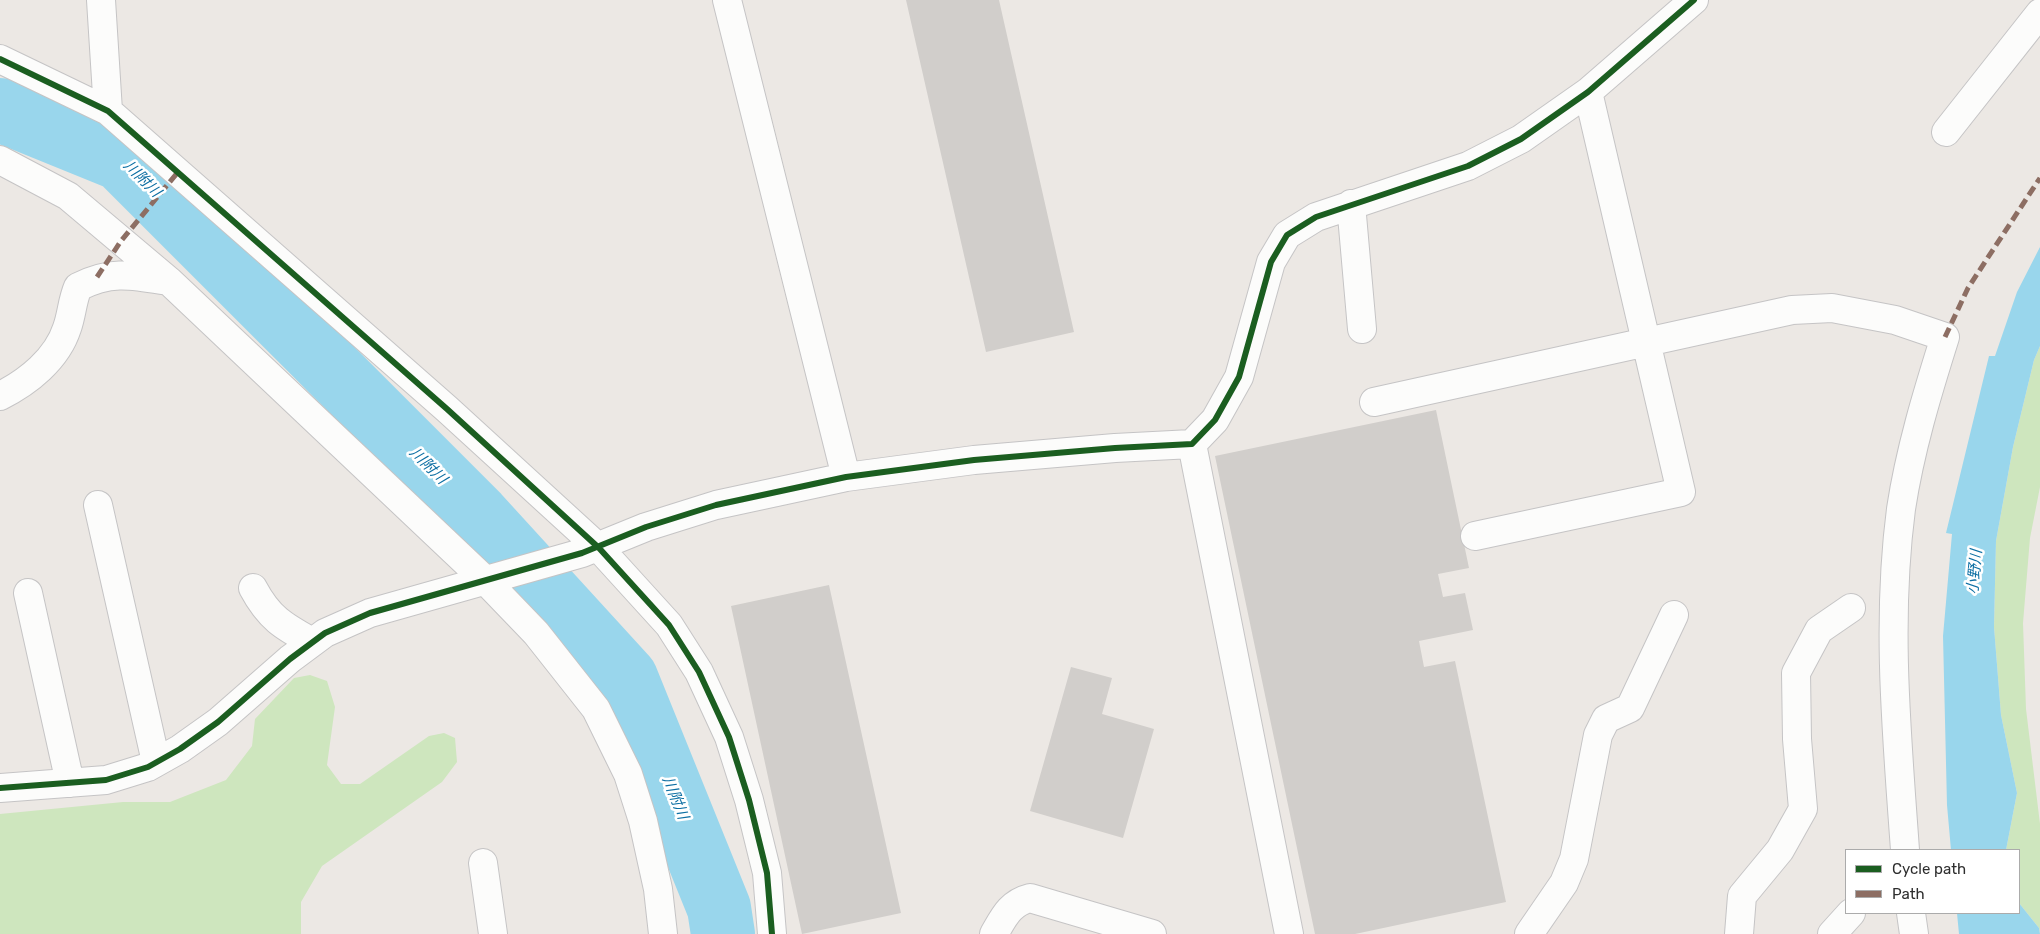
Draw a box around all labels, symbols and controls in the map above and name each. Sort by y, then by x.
water label: 川附川 [120,157,164,201]
water label: 川附川 [406,444,450,488]
water label: 小野川 [1964,549,1986,595]
water label: 川附川 [658,774,692,822]
legend [1845,849,2020,914]
text: Cycle path [1892,860,1966,878]
text: Path [1892,885,1925,903]

